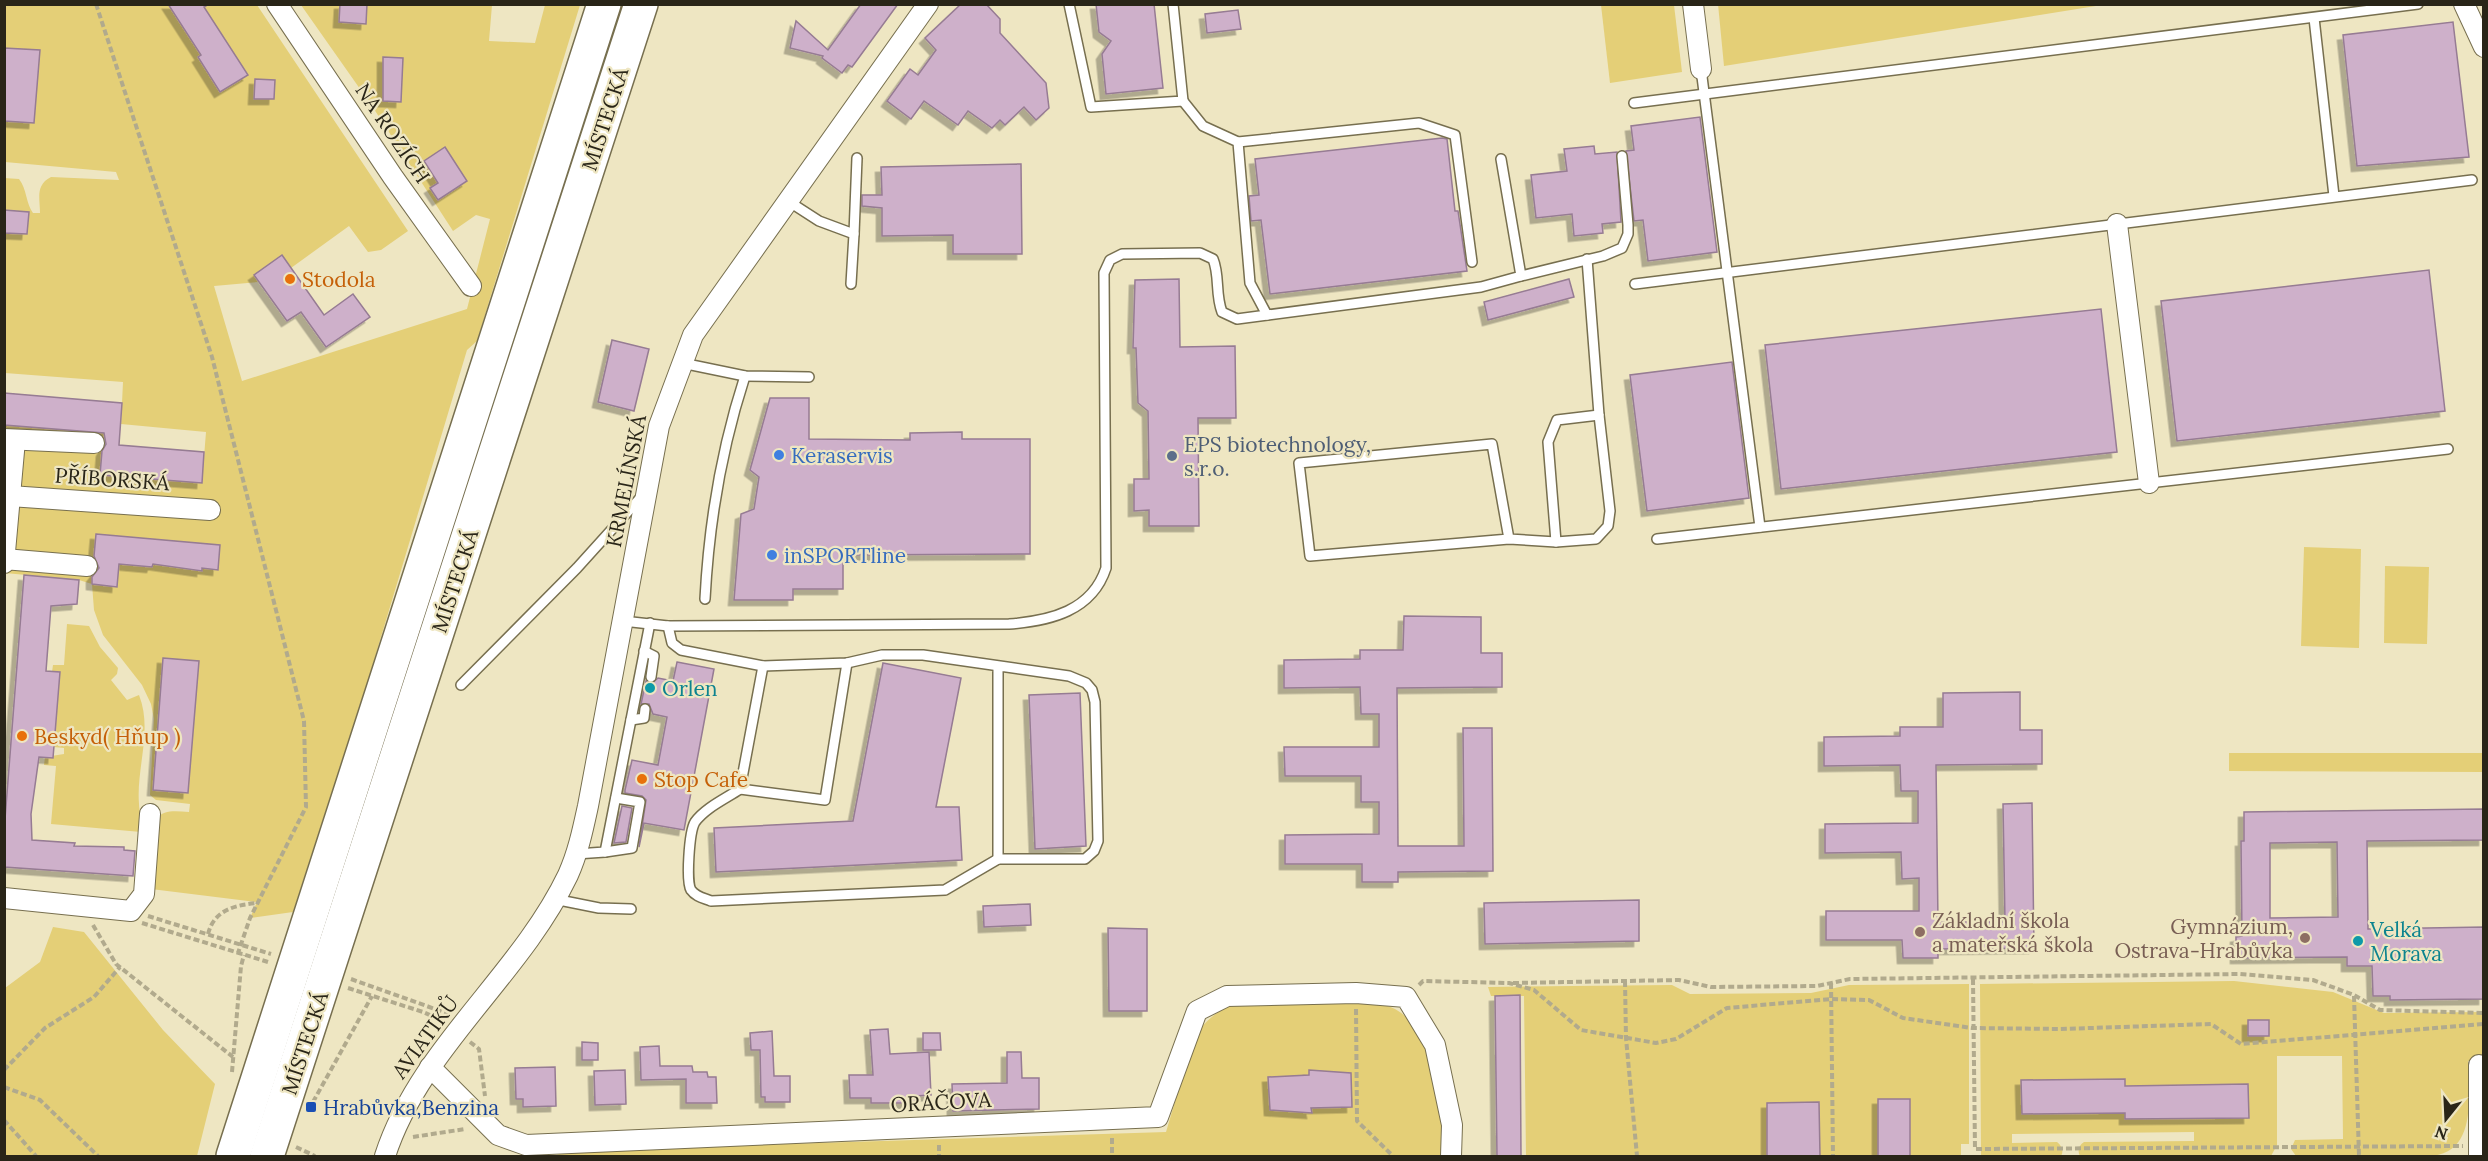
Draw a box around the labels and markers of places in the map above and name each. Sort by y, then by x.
place label: Stodola [302,266,376,293]
marker: Stodola [283,272,297,286]
place label: EPS biotechnology, s.r.o. [1184,431,1371,482]
place label: Keraservis [791,442,893,469]
marker: Keraservis [772,448,786,462]
marker: EPS biotechnology, s.r.o. [1165,449,1179,463]
place label: inSPORTline [784,542,906,569]
marker: inSPORTline [765,548,779,562]
place label: Orlen [662,675,718,702]
marker: Orlen [643,681,657,695]
place label: Beskyd( Hňup ) [34,723,181,750]
marker: Beskyd( Hňup ) [15,729,29,743]
place label: Stop Cafe [654,766,748,793]
marker: Stop Cafe [635,772,649,786]
place label: Základní škola a mateřská škola [1932,907,2094,958]
place label: Gymnázium, Ostrava-Hrabůvka [2114,913,2293,964]
place label: Velká Morava [2369,916,2442,967]
marker: Základní škola a mateřská škola [1913,925,1927,939]
marker: Gymnázium, Ostrava-Hrabůvka [2298,931,2312,945]
marker: Velká Morava [2351,934,2365,948]
place label: Hrabůvka,Benzina [323,1094,499,1121]
marker: Hrabůvka,Benzina [304,1100,318,1114]

